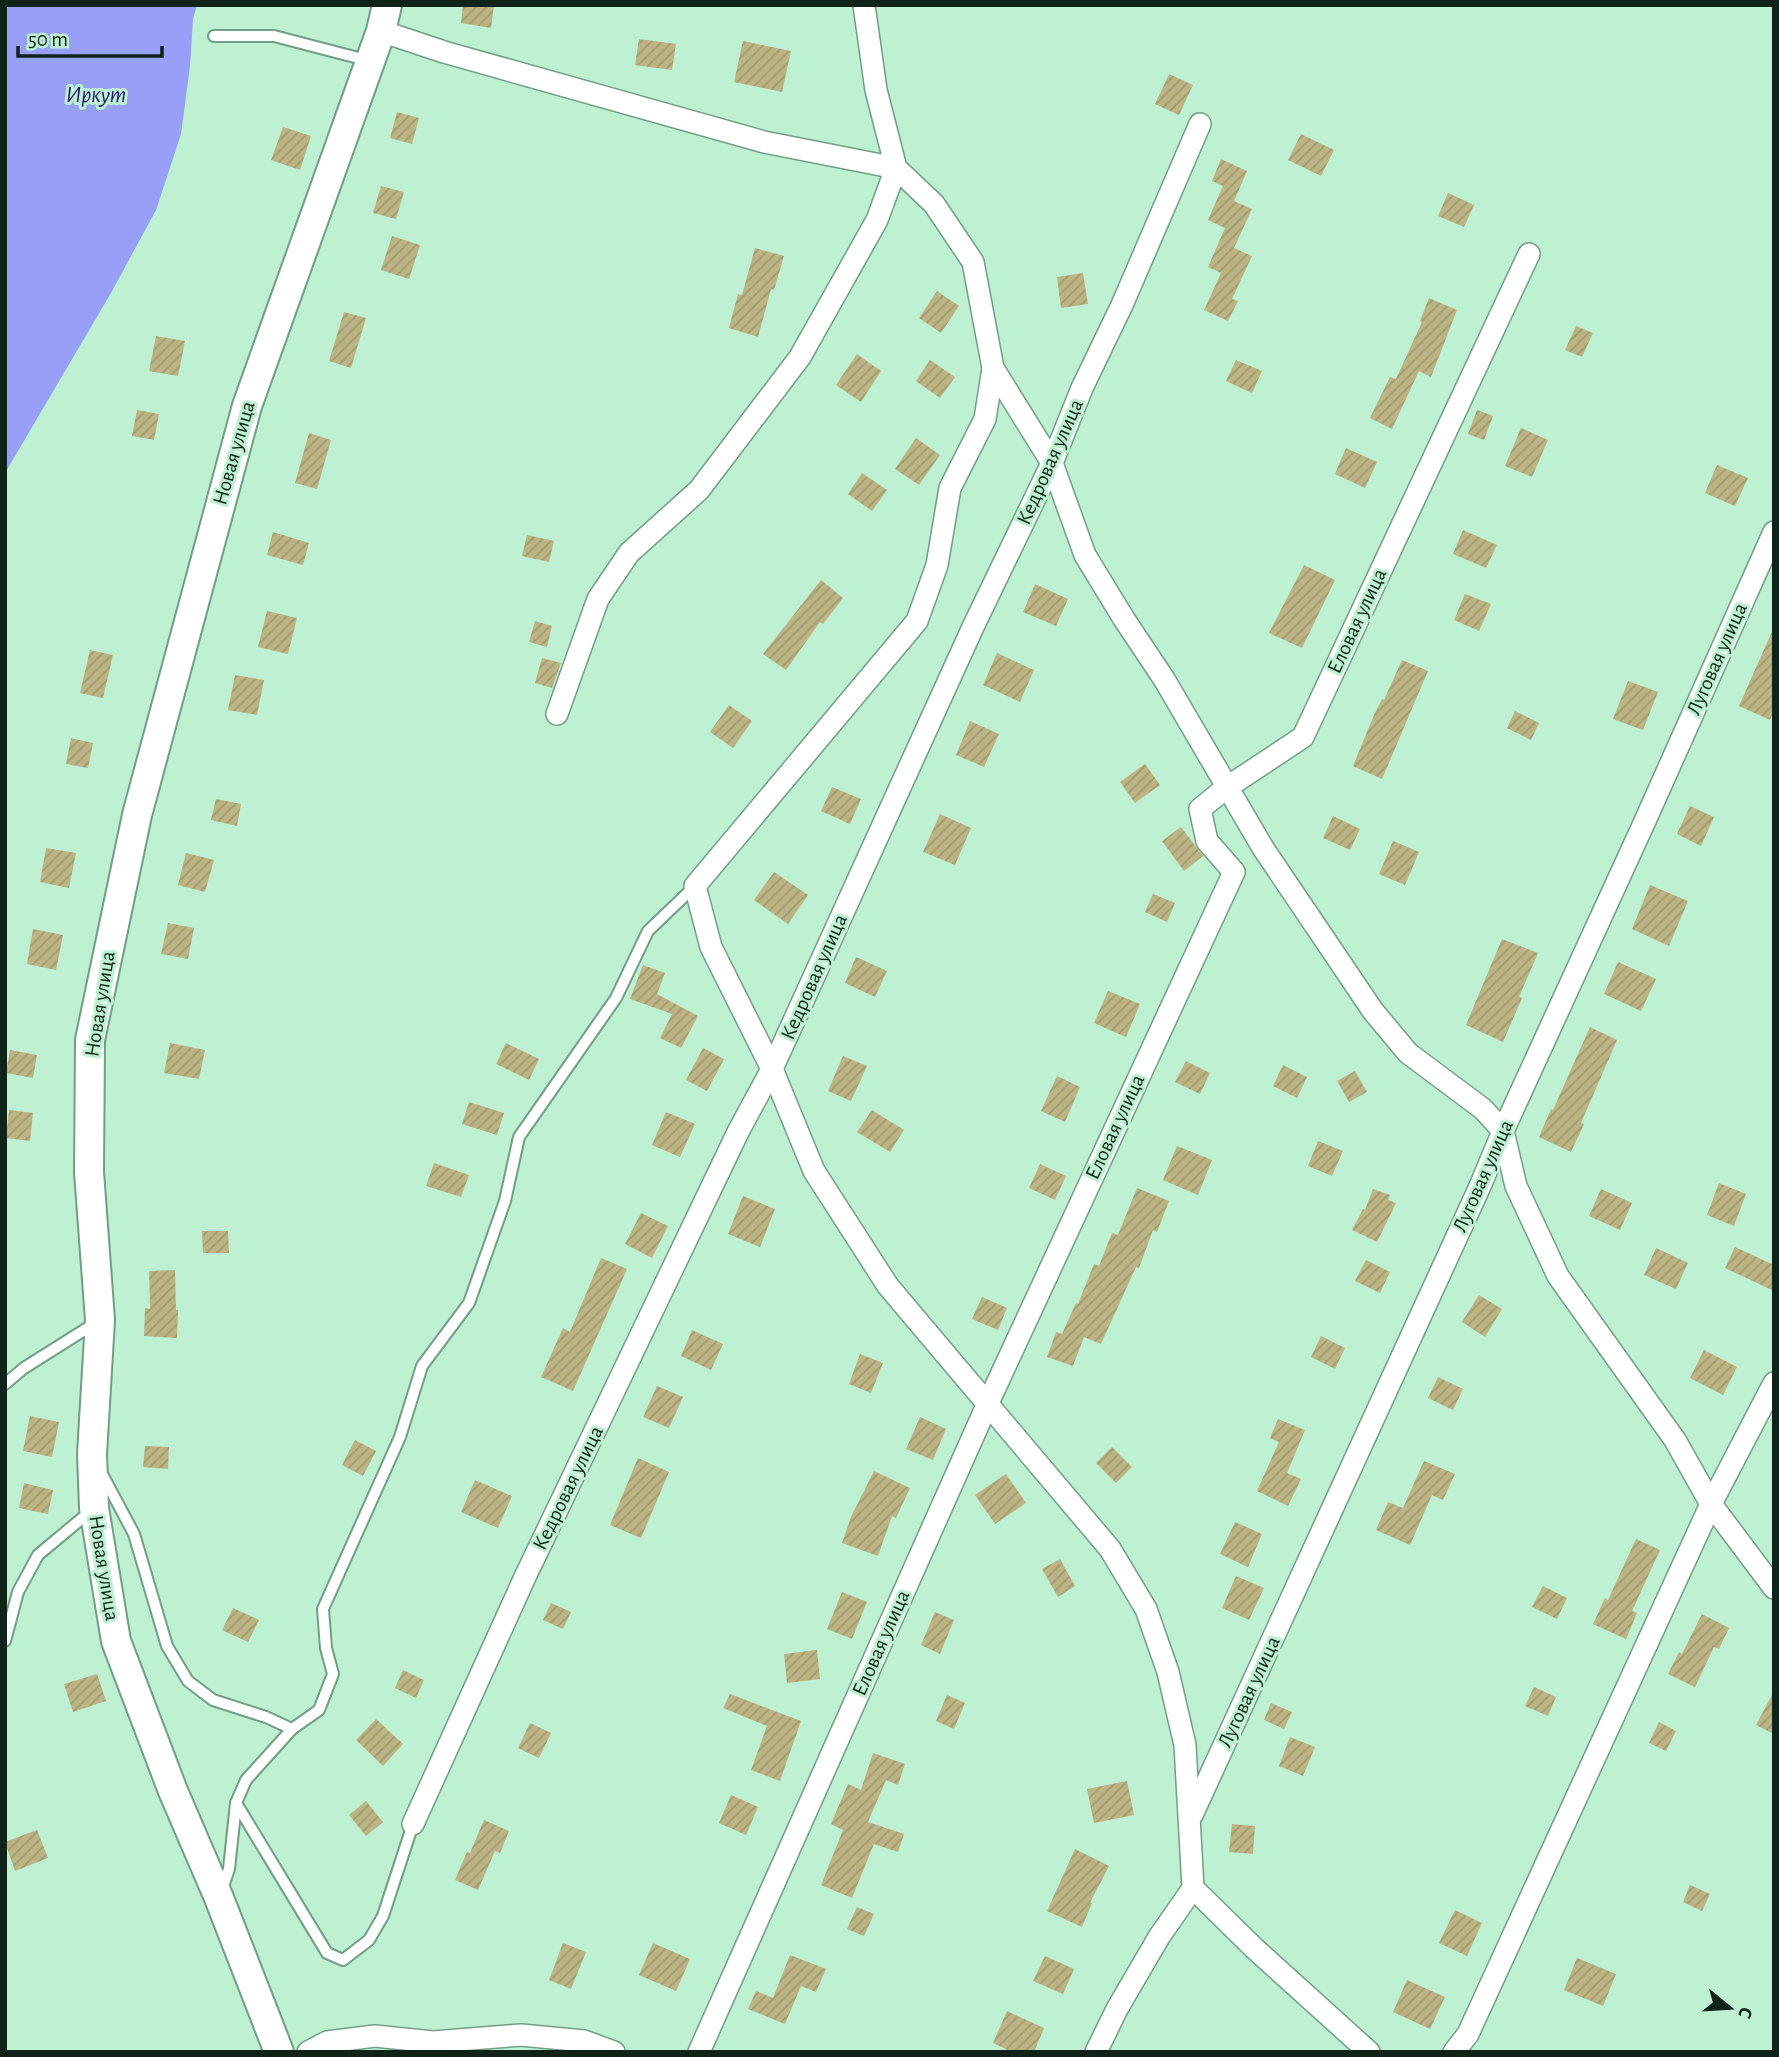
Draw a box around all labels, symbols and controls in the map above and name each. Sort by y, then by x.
scale bar [18,14,161,58]
text: 50 m [28,29,68,50]
water label: Иркут [66,84,126,107]
street label: Кедровая улица [1013,396,1087,528]
street label: Новая улица [209,398,259,507]
street label: Еловая улица [1324,565,1391,677]
street label: Луговая улица [1683,600,1751,718]
street label: Кедровая улица [777,911,851,1043]
street label: Новая улица [81,949,119,1058]
street label: Еловая улица [1082,1071,1149,1183]
street label: Луговая улица [1449,1117,1517,1235]
street label: Кедровая улица [529,1422,607,1553]
street label: Новая улица [85,1514,123,1623]
street label: Еловая улица [848,1587,914,1699]
street label: Луговая улица [1214,1633,1284,1751]
north arrow [1695,1973,1765,2043]
text: С [1734,2005,1755,2021]

